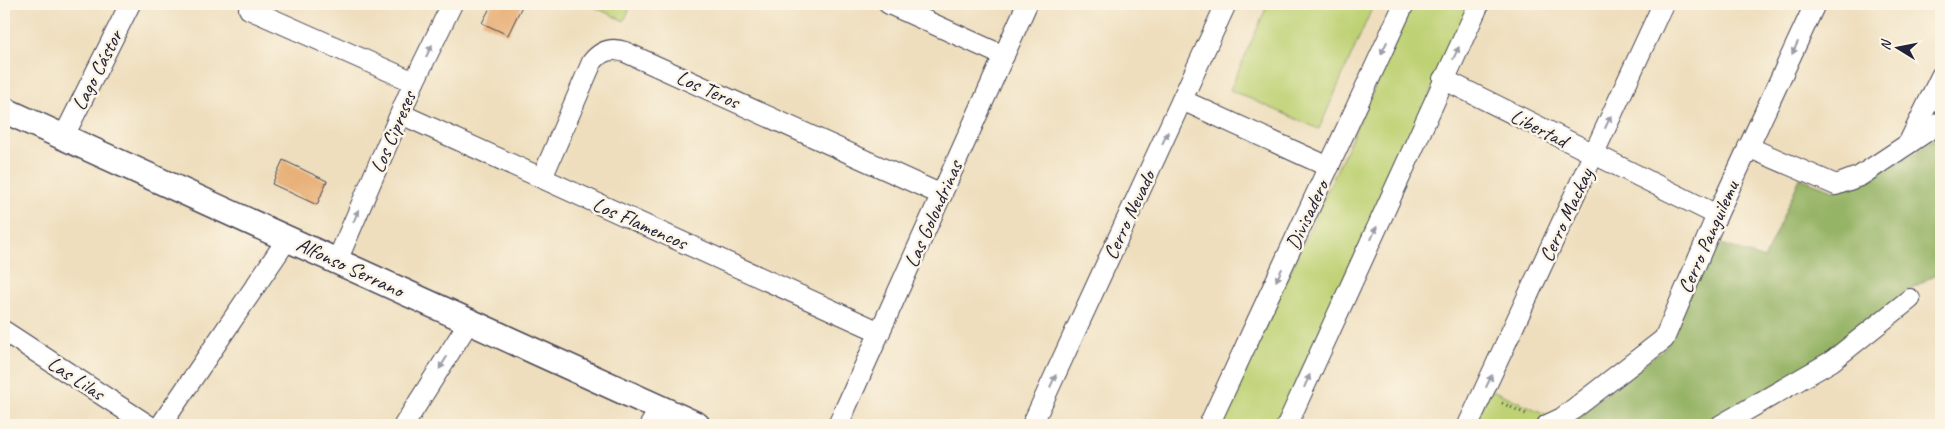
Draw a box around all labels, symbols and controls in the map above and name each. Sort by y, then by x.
north arrow [1872,22,1922,72]
street label: Lago Cástor [66,24,129,114]
text: N [1877,38,1895,52]
one-way arrow [1380,41,1388,55]
one-way arrow [1790,41,1798,55]
one-way arrow [424,44,433,59]
one-way arrow [1452,46,1460,60]
street label: Los Teros [673,64,745,115]
street label: Los Cipreses [364,86,423,177]
street label: Libertad [1506,103,1575,155]
one-way arrow [1605,115,1613,129]
one-way arrow [1161,131,1169,145]
street label: Las Golondrinas [898,155,969,271]
street label: Cerro Mackay [1533,163,1600,266]
street label: Cerro Nevado [1097,164,1162,263]
street label: Divisadero [1280,174,1335,254]
street label: Cerro Panguilemu [1672,176,1745,297]
street label: Los Flamencos [589,191,693,256]
one-way arrow [353,209,361,223]
one-way arrow [1370,226,1378,240]
street label: Alfonso Serrano [292,231,410,304]
one-way arrow [1275,268,1283,282]
street label: Las Lilas [43,350,111,407]
one-way arrow [438,357,448,370]
one-way arrow [1049,374,1057,388]
one-way arrow [1303,374,1311,388]
one-way arrow [1485,374,1493,388]

